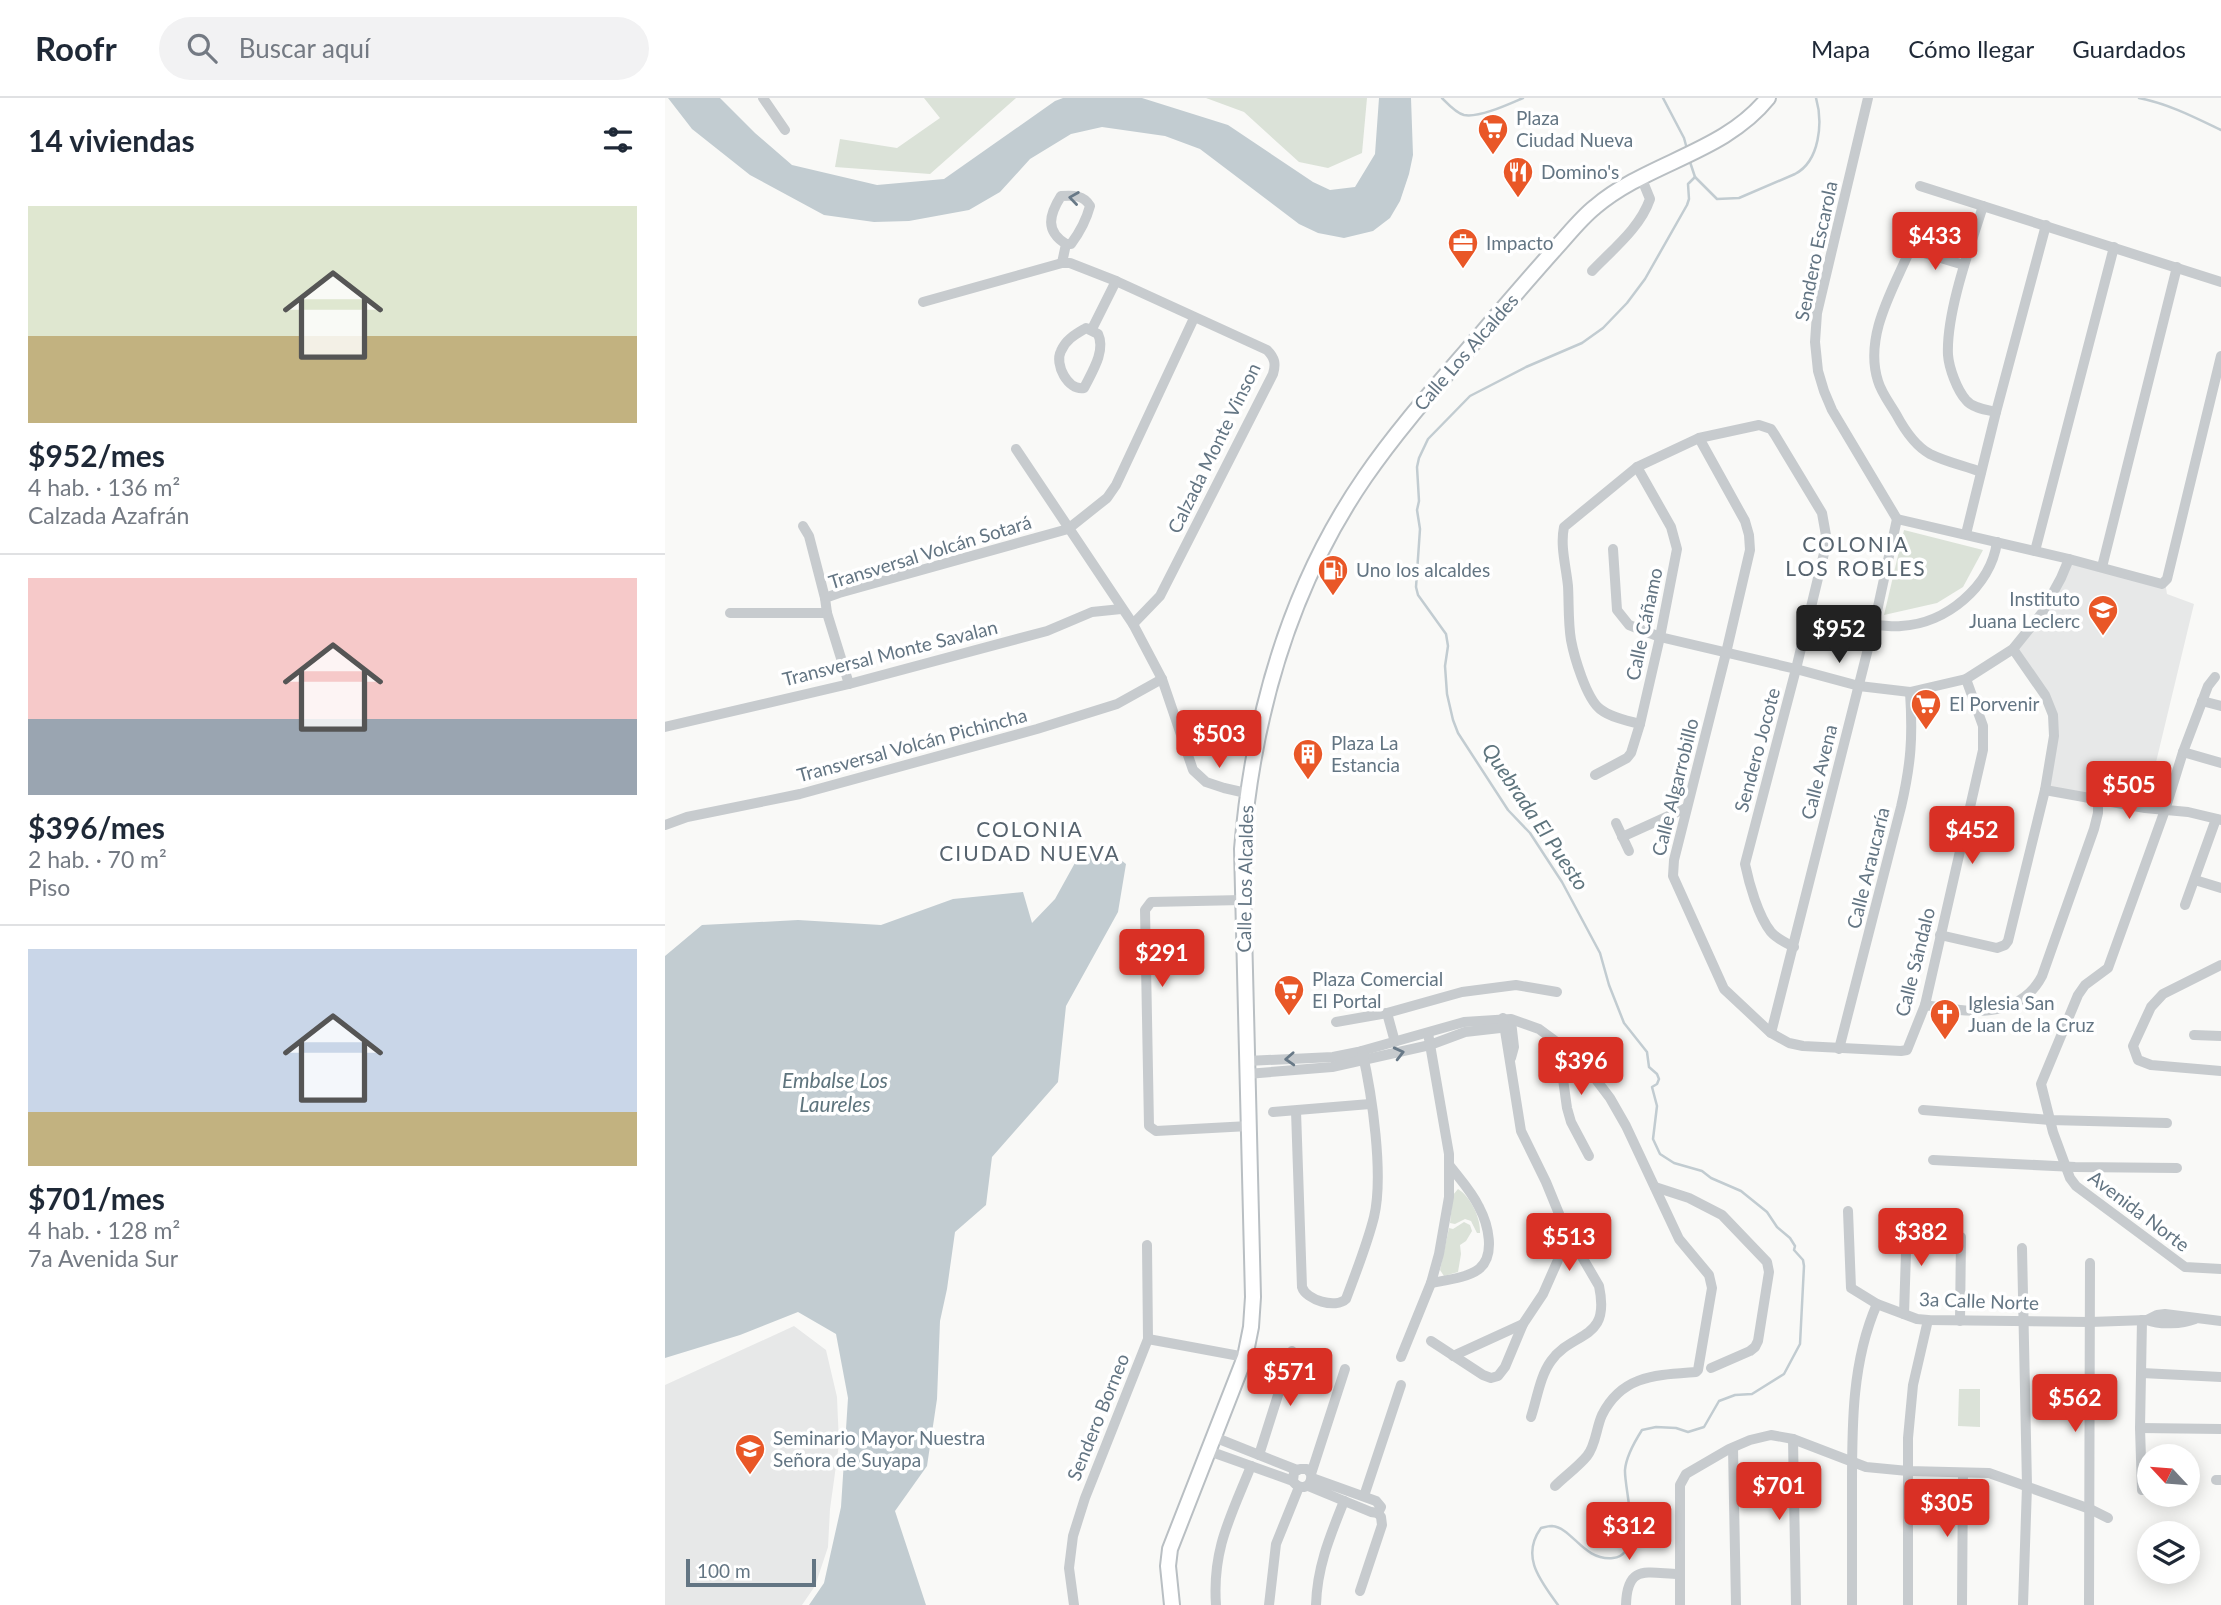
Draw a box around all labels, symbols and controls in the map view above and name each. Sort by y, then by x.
search box [159,17,649,80]
text: Roofr [35,28,117,68]
icon: search [183,29,221,67]
text: Buscar aquí [239,32,370,64]
text: Mapa [1811,34,1870,63]
text: Cómo llegar [1908,34,2034,63]
text: Guardados [2072,34,2186,63]
place label: Plaza Ciudad Nueva [1516,106,1633,151]
supermarket icon: Plaza Ciudad Nueva [1476,112,1510,156]
icon: filters [599,121,637,159]
text: 14 viviendas [28,122,195,158]
restaurant icon: Domino's [1501,155,1535,199]
place label: Domino's [1541,160,1619,183]
street label: Sendero Escarola [1789,179,1842,323]
one-way arrow [1069,191,1080,206]
pin: $433 [1894,212,1976,272]
text: $433 [1908,221,1962,249]
office icon: Impacto [1446,226,1480,270]
place label: Impacto [1486,231,1554,254]
icon: home [270,252,396,378]
street label: Calle Los Alcaldes [1409,288,1523,415]
street label: Calzada Monte Vinson [1162,359,1265,537]
text: $952/mes [28,437,165,473]
text: 4 hab. · 136 m² [28,473,180,501]
text: Calzada Azafrán [28,501,189,529]
street label: Transversal Volcán Sotará [826,510,1034,593]
district label: COLONIA LOS ROBLES [1785,531,1927,580]
fuel station icon: Uno los alcaldes [1316,553,1350,597]
place label: Uno los alcaldes [1356,558,1490,581]
street label: Calle Cáñamo [1620,565,1667,682]
place label: Instituto Juana Leclerc [1969,587,2080,632]
school or university icon: Instituto Juana Leclerc [2086,593,2120,637]
pin: $952 [1798,606,1880,665]
text: $952 [1812,614,1866,642]
street label: Transversal Monte Savalan [780,615,1000,690]
icon: home [270,624,396,750]
street label: Sendero Jocote [1729,685,1784,815]
supermarket icon: El Porvenir [1909,687,1943,731]
place label: El Porvenir [1949,692,2040,715]
street label: Transversal Volcán Pichincha [794,703,1029,786]
pin: $503 [1178,710,1260,770]
street label: Calle Algarrobillo [1646,716,1703,858]
text: $503 [1192,719,1246,747]
street label: Calle Avena [1796,722,1841,822]
place label: Plaza La Estancia [1331,731,1400,776]
building icon: Plaza La Estancia [1291,737,1325,781]
water label: Quebrada El Puesto [1478,738,1595,895]
pin: $505 [2088,762,2170,821]
text: $505 [2102,770,2156,798]
street label: Calle Los Alcaldes [1232,805,1257,953]
street label: Calle Araucaría [1841,805,1894,931]
pin: $452 [1931,806,2013,866]
text: $396/mes [28,809,165,845]
text: $452 [1945,815,1999,843]
district label: COLONIA CIUDAD NUEVA [939,816,1121,865]
text: 2 hab. · 70 m² [28,845,167,873]
text: Piso [28,873,70,901]
street label: Calle Sándalo [1890,905,1939,1019]
pin: $291 [1121,930,1203,989]
text: $291 [1135,938,1189,966]
place label: Plaza Comercial El Portal [1312,967,1443,1012]
supermarket icon: Plaza Comercial El Portal [1272,973,1306,1017]
place label: Iglesia San Juan de la Cruz [1968,991,2094,1036]
icon: home [270,995,396,1121]
church icon: Iglesia San Juan de la Cruz [1928,997,1962,1041]
pin: $396 [1540,1038,1622,1097]
text: $396 [1554,1046,1608,1074]
one-way arrow [1393,1047,1405,1061]
one-way arrow [1284,1051,1295,1066]
water label: Embalse Los Laureles [782,1067,888,1116]
street label: Avenida Norte [2084,1165,2194,1256]
text: $701/mes [28,1180,165,1216]
pin: $382 [1880,1208,1962,1268]
pin: $513 [1528,1214,1610,1273]
text: 4 hab. · 128 m² [28,1216,180,1244]
text: $382 [1894,1217,1948,1245]
text: $513 [1542,1222,1596,1250]
text: 7a Avenida Sur [28,1244,178,1272]
street label: 3a Calle Norte [1919,1287,2039,1314]
pin: $571 [1249,1348,1331,1408]
street label: Sendero Borneo [1062,1350,1133,1484]
text: $571 [1263,1357,1317,1385]
pin: $562 [2034,1374,2116,1434]
text: $562 [2048,1383,2102,1411]
place label: Seminario Mayor Nuestra Señora de Suyapa [773,1426,985,1471]
school or university icon: Seminario Mayor Nuestra Señora de Suyapa [733,1432,767,1476]
north arrow [2137,1444,2200,1507]
map controls [2137,1444,2200,1584]
pin: $701 [1738,1462,1820,1522]
text: $701 [1752,1471,1806,1499]
pin: $305 [1906,1480,1988,1539]
text: $305 [1920,1488,1974,1516]
pin: $312 [1588,1502,1670,1562]
text: $312 [1602,1511,1656,1539]
button: layers [2137,1521,2200,1584]
scale bar [686,1556,815,1588]
text: 100 m [697,1559,751,1582]

